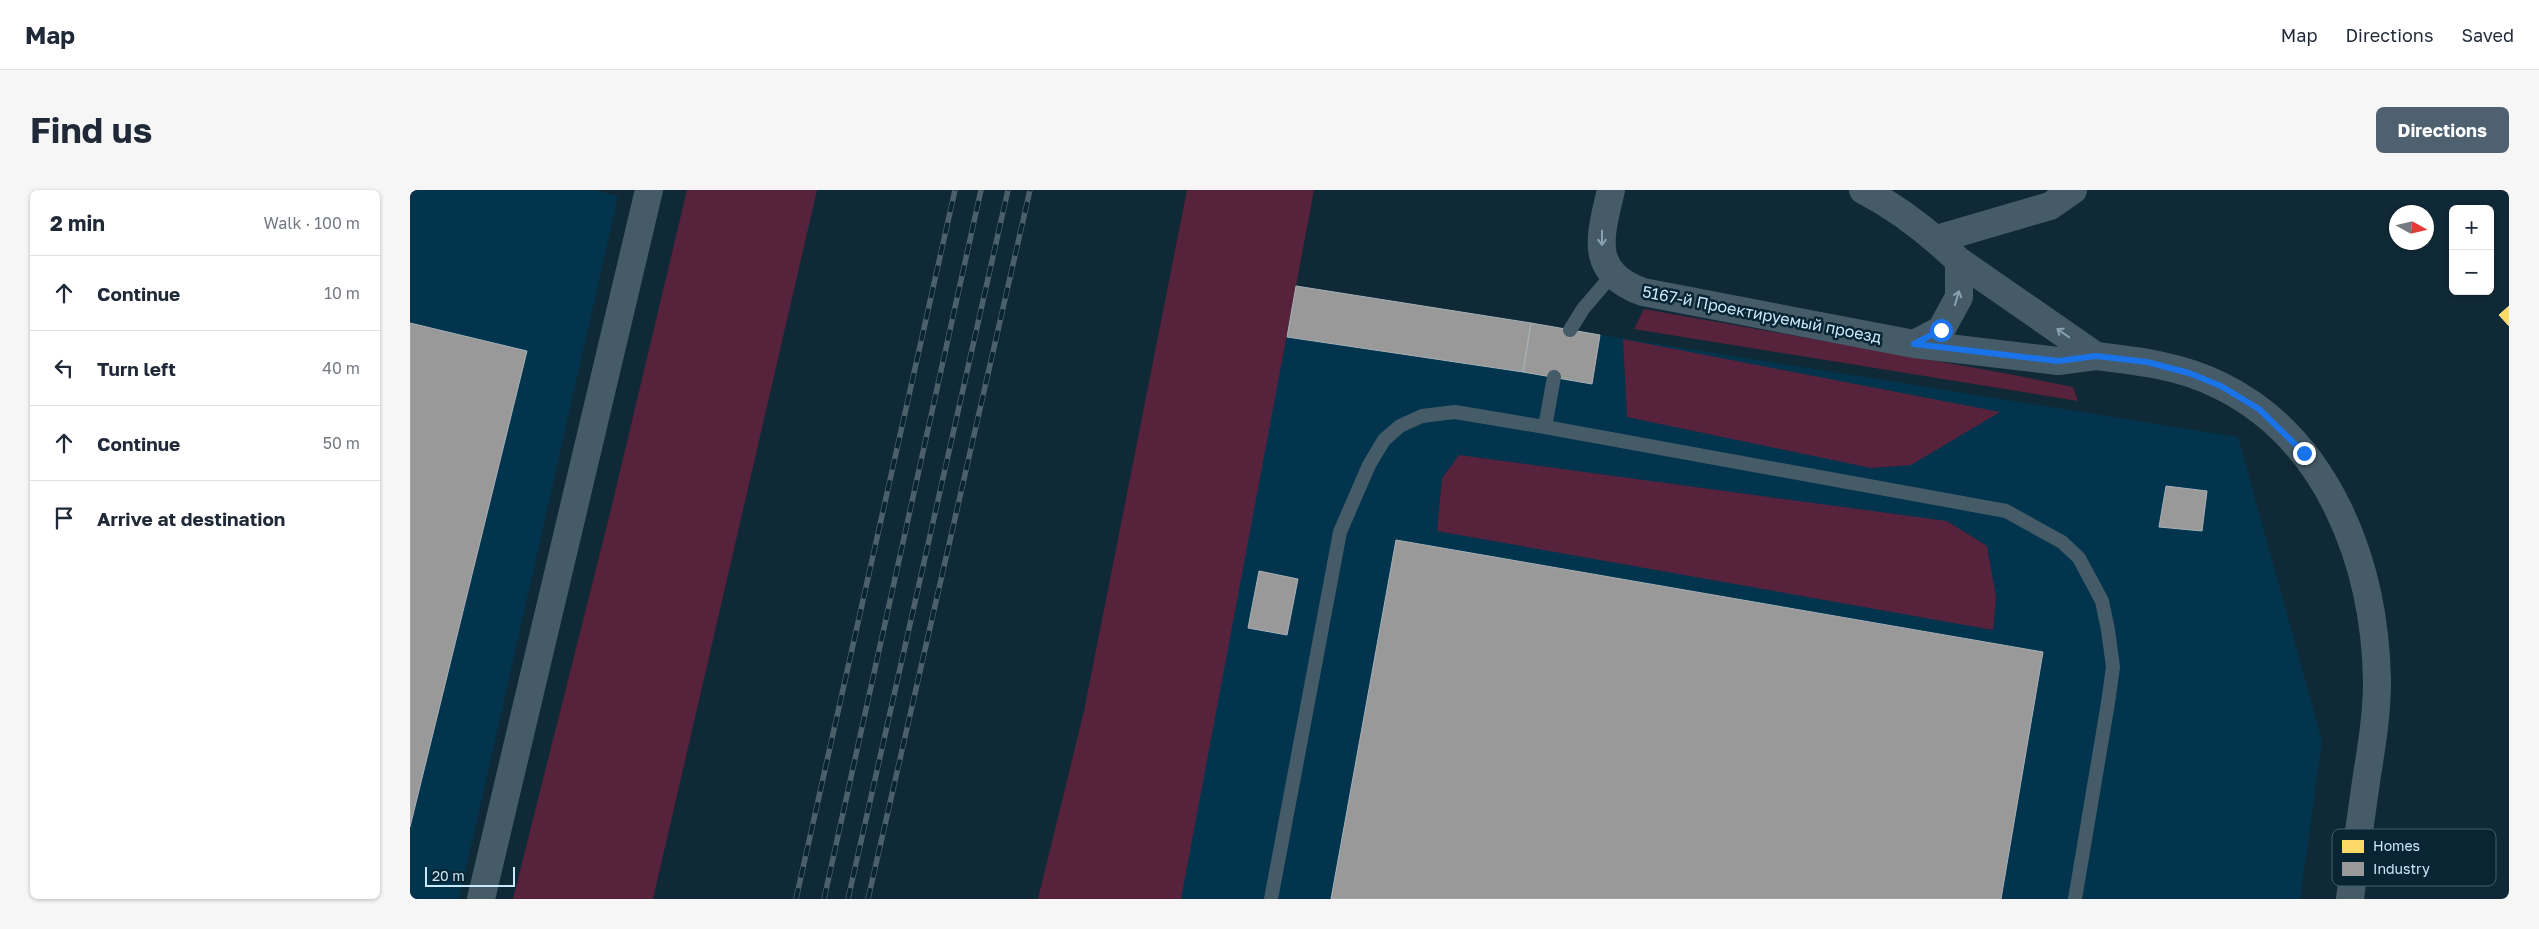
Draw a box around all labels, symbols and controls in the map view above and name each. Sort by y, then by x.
text: Map [25,20,75,49]
text: Map [2281,24,2317,46]
text: Directions [2345,24,2433,46]
text: Saved [2461,24,2514,46]
button: Directions [2376,107,2509,153]
text: Find us [30,109,152,151]
north arrow [2389,205,2434,250]
map controls [2449,205,2494,295]
button: + [2449,205,2494,250]
text: 2 min [50,210,105,236]
text: Walk · 100 m [264,213,360,233]
one-way arrow [1597,230,1607,246]
button: − [2449,250,2494,295]
icon: ahead [50,279,78,307]
street label: 5167-й Проектируемый проезд [1641,281,1884,347]
text: Continue [97,282,180,305]
text: 10 m [324,283,360,303]
one-way arrow [1952,290,1962,306]
route start [1930,319,1953,342]
one-way arrow [2056,328,2070,338]
icon: left [50,354,78,382]
text: Turn left [97,357,176,380]
text: 40 m [322,358,360,378]
icon: ahead [50,429,78,457]
text: Continue [97,432,180,455]
text: 50 m [323,433,360,453]
route end [2293,442,2316,465]
icon: arrive [50,504,78,532]
text: Arrive at destination [97,507,285,530]
legend [2332,829,2496,886]
text: Homes [2373,837,2420,854]
text: Industry [2373,860,2430,877]
scale bar [425,864,515,887]
text: 20 m [432,867,465,884]

